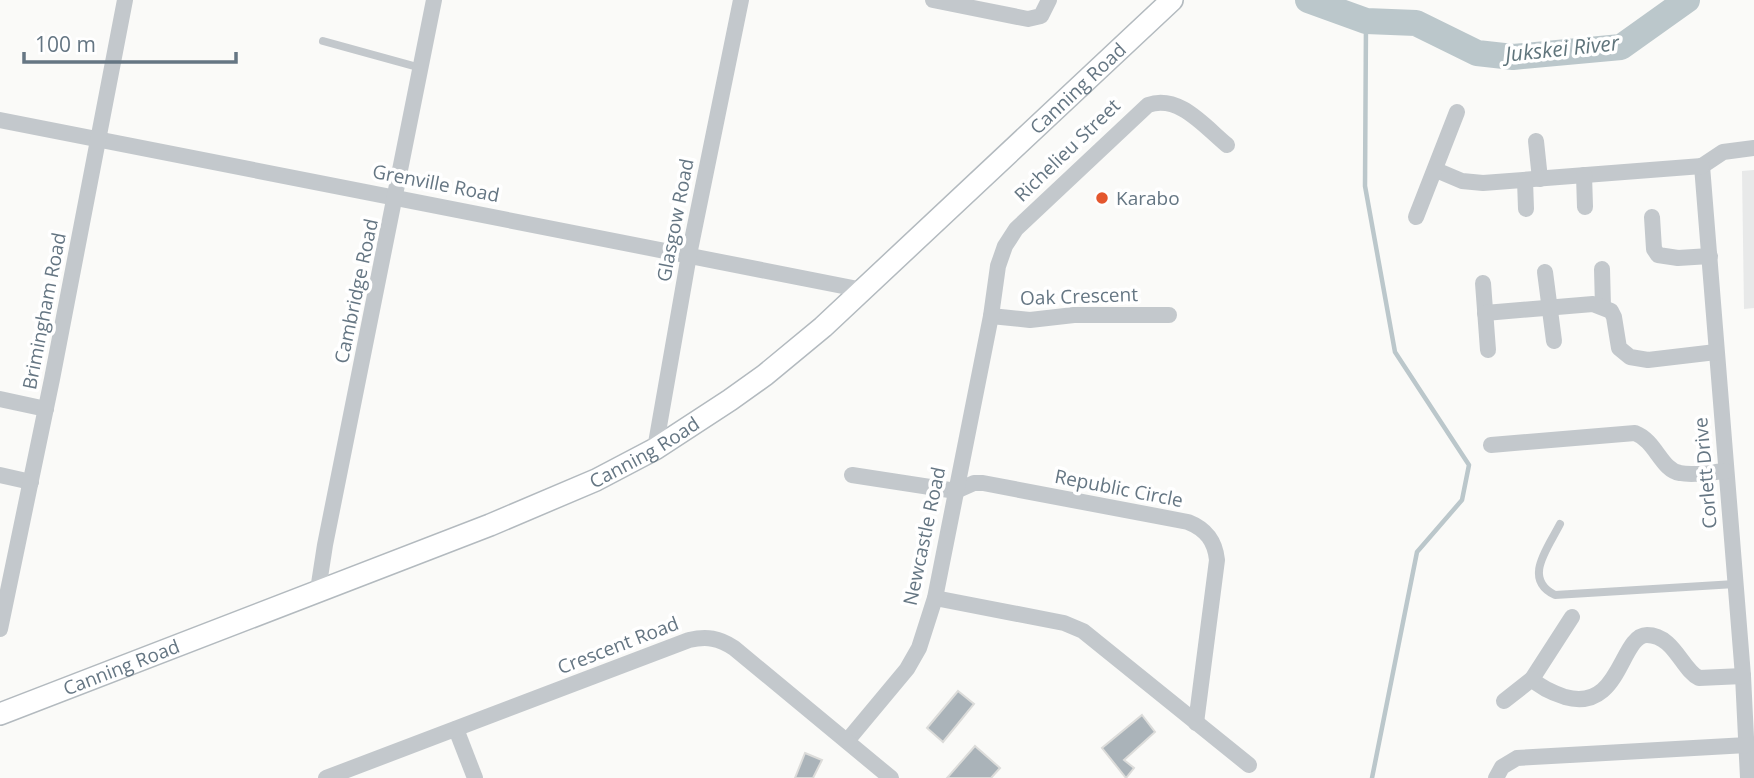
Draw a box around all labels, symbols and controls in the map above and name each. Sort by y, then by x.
scale bar [24,21,236,65]
water label: Jukskei River [1500,28,1621,68]
text: 100 m [35,30,96,58]
street label: Canning Road [1024,37,1132,140]
street label: Richelieu Street [1008,93,1126,207]
street label: Glasgow Road [650,156,700,284]
street label: Grenville Road [370,158,502,208]
place label: Karabo [1116,185,1180,211]
marker: Karabo [1094,190,1110,206]
street label: Cambridge Road [328,216,384,366]
street label: Brimingham Road [16,230,72,392]
street label: Oak Crescent [1020,281,1139,311]
street label: Canning Road [585,411,704,494]
street label: Corlett Drive [1687,416,1723,530]
street label: Republic Circle [1053,463,1185,513]
street label: Newcastle Road [897,464,951,608]
street label: Crescent Road [554,610,682,680]
street label: Canning Road [59,633,183,701]

